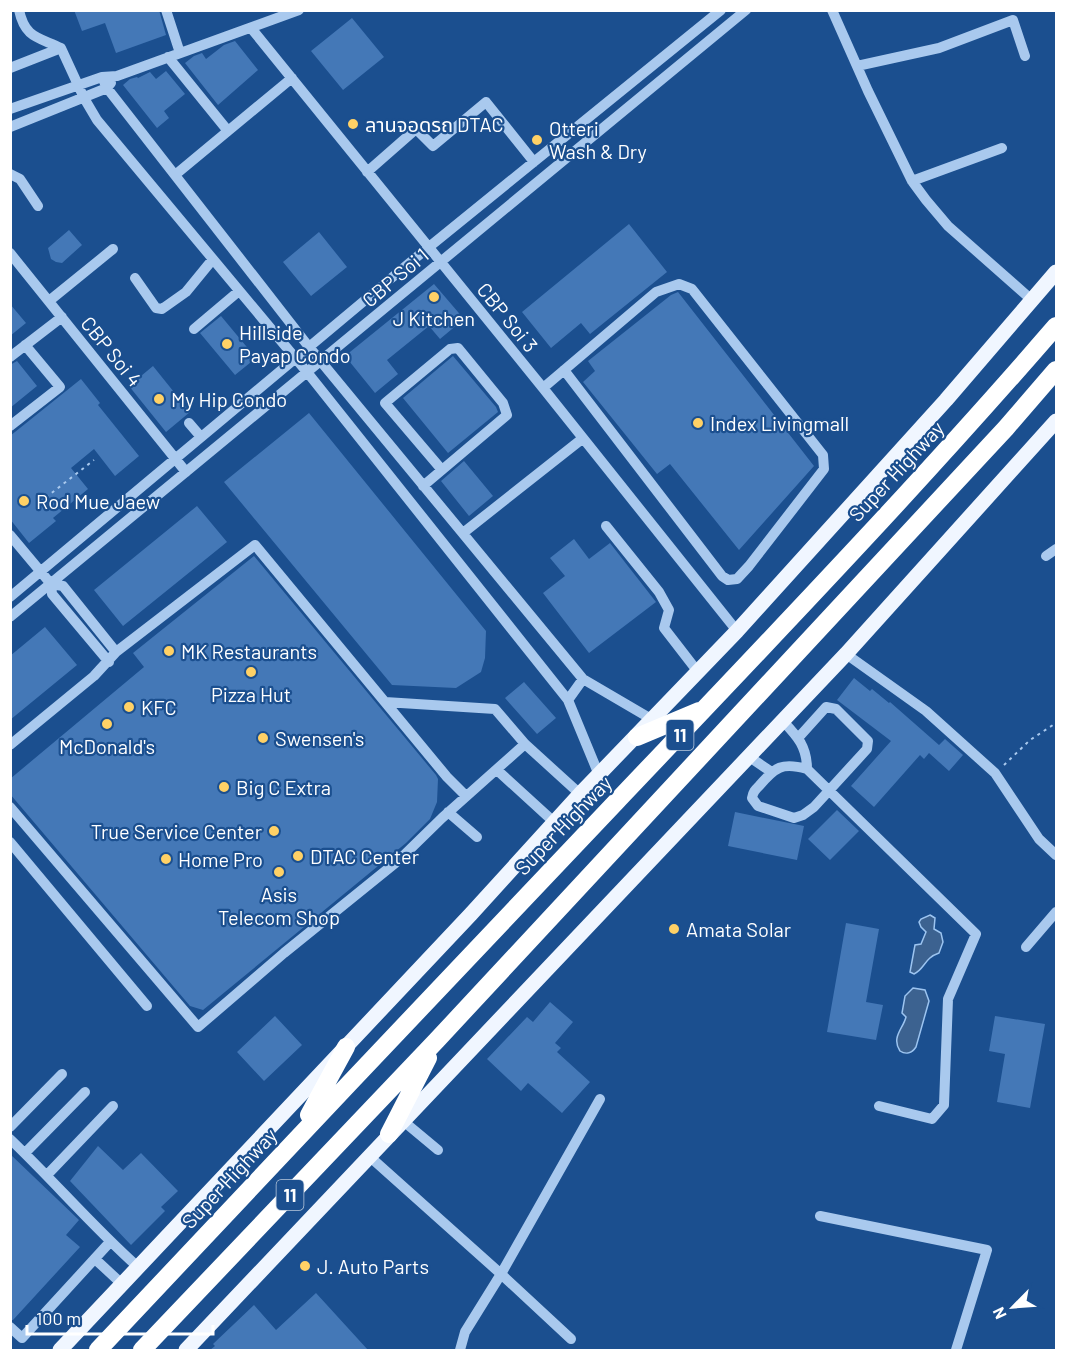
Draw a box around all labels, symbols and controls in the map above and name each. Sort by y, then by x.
place label: ลานจอดรถ DTAC [365,112,504,136]
place label: Otteri Wash & Dry [549,116,647,163]
marker: ลานจอดรถ DTAC [346,117,360,131]
marker: Otteri Wash & Dry [530,133,544,147]
street label: CBP Soi 1 [357,242,433,312]
street label: CBP Soi 3 [473,277,543,357]
marker: J Kitchen [427,290,441,304]
place label: J Kitchen [393,306,475,330]
street label: CBP Soi 4 [76,311,148,391]
place label: Hillside Payap Condo [239,320,351,367]
marker: Hillside Payap Condo [220,337,234,351]
place label: My Hip Condo [171,387,287,411]
marker: My Hip Condo [152,392,166,406]
place label: Index Livingmall [710,411,849,435]
marker: Index Livingmall [691,416,705,430]
street label: Super Highway [843,416,949,526]
place label: Rod Mue Jaew [36,489,160,513]
marker: Rod Mue Jaew [17,494,31,508]
place label: MK Restaurants [181,639,317,663]
marker: MK Restaurants [162,644,176,658]
marker: Pizza Hut [244,665,258,679]
place label: Pizza Hut [211,682,291,706]
place label: KFC [141,695,177,719]
marker: KFC [122,700,136,714]
marker: McDonald's [100,717,114,731]
road number: 11 [666,720,694,750]
place label: Swensen's [275,726,364,750]
marker: Swensen's [256,731,270,745]
place label: McDonald's [59,734,155,758]
street label: Super Highway [510,771,616,879]
place label: Big C Extra [236,775,331,799]
marker: Big C Extra [217,780,231,794]
place label: True Service Center [91,819,262,843]
marker: True Service Center [267,824,281,838]
place label: DTAC Center [310,844,419,868]
place label: Home Pro [178,847,263,871]
marker: DTAC Center [291,849,305,863]
marker: Home Pro [159,852,173,866]
marker: Asis Telecom Shop [272,865,286,879]
place label: Asis Telecom Shop [218,882,340,929]
place label: Amata Solar [686,917,791,941]
marker: Amata Solar [667,922,681,936]
street label: Super Highway [176,1123,282,1233]
road number: 11 [276,1180,304,1210]
place label: J. Auto Parts [317,1254,429,1278]
marker: J. Auto Parts [298,1259,312,1273]
north arrow [983,1277,1043,1337]
scale bar [27,1298,213,1336]
text: N [988,1305,1010,1322]
text: 100 m [36,1307,81,1329]

